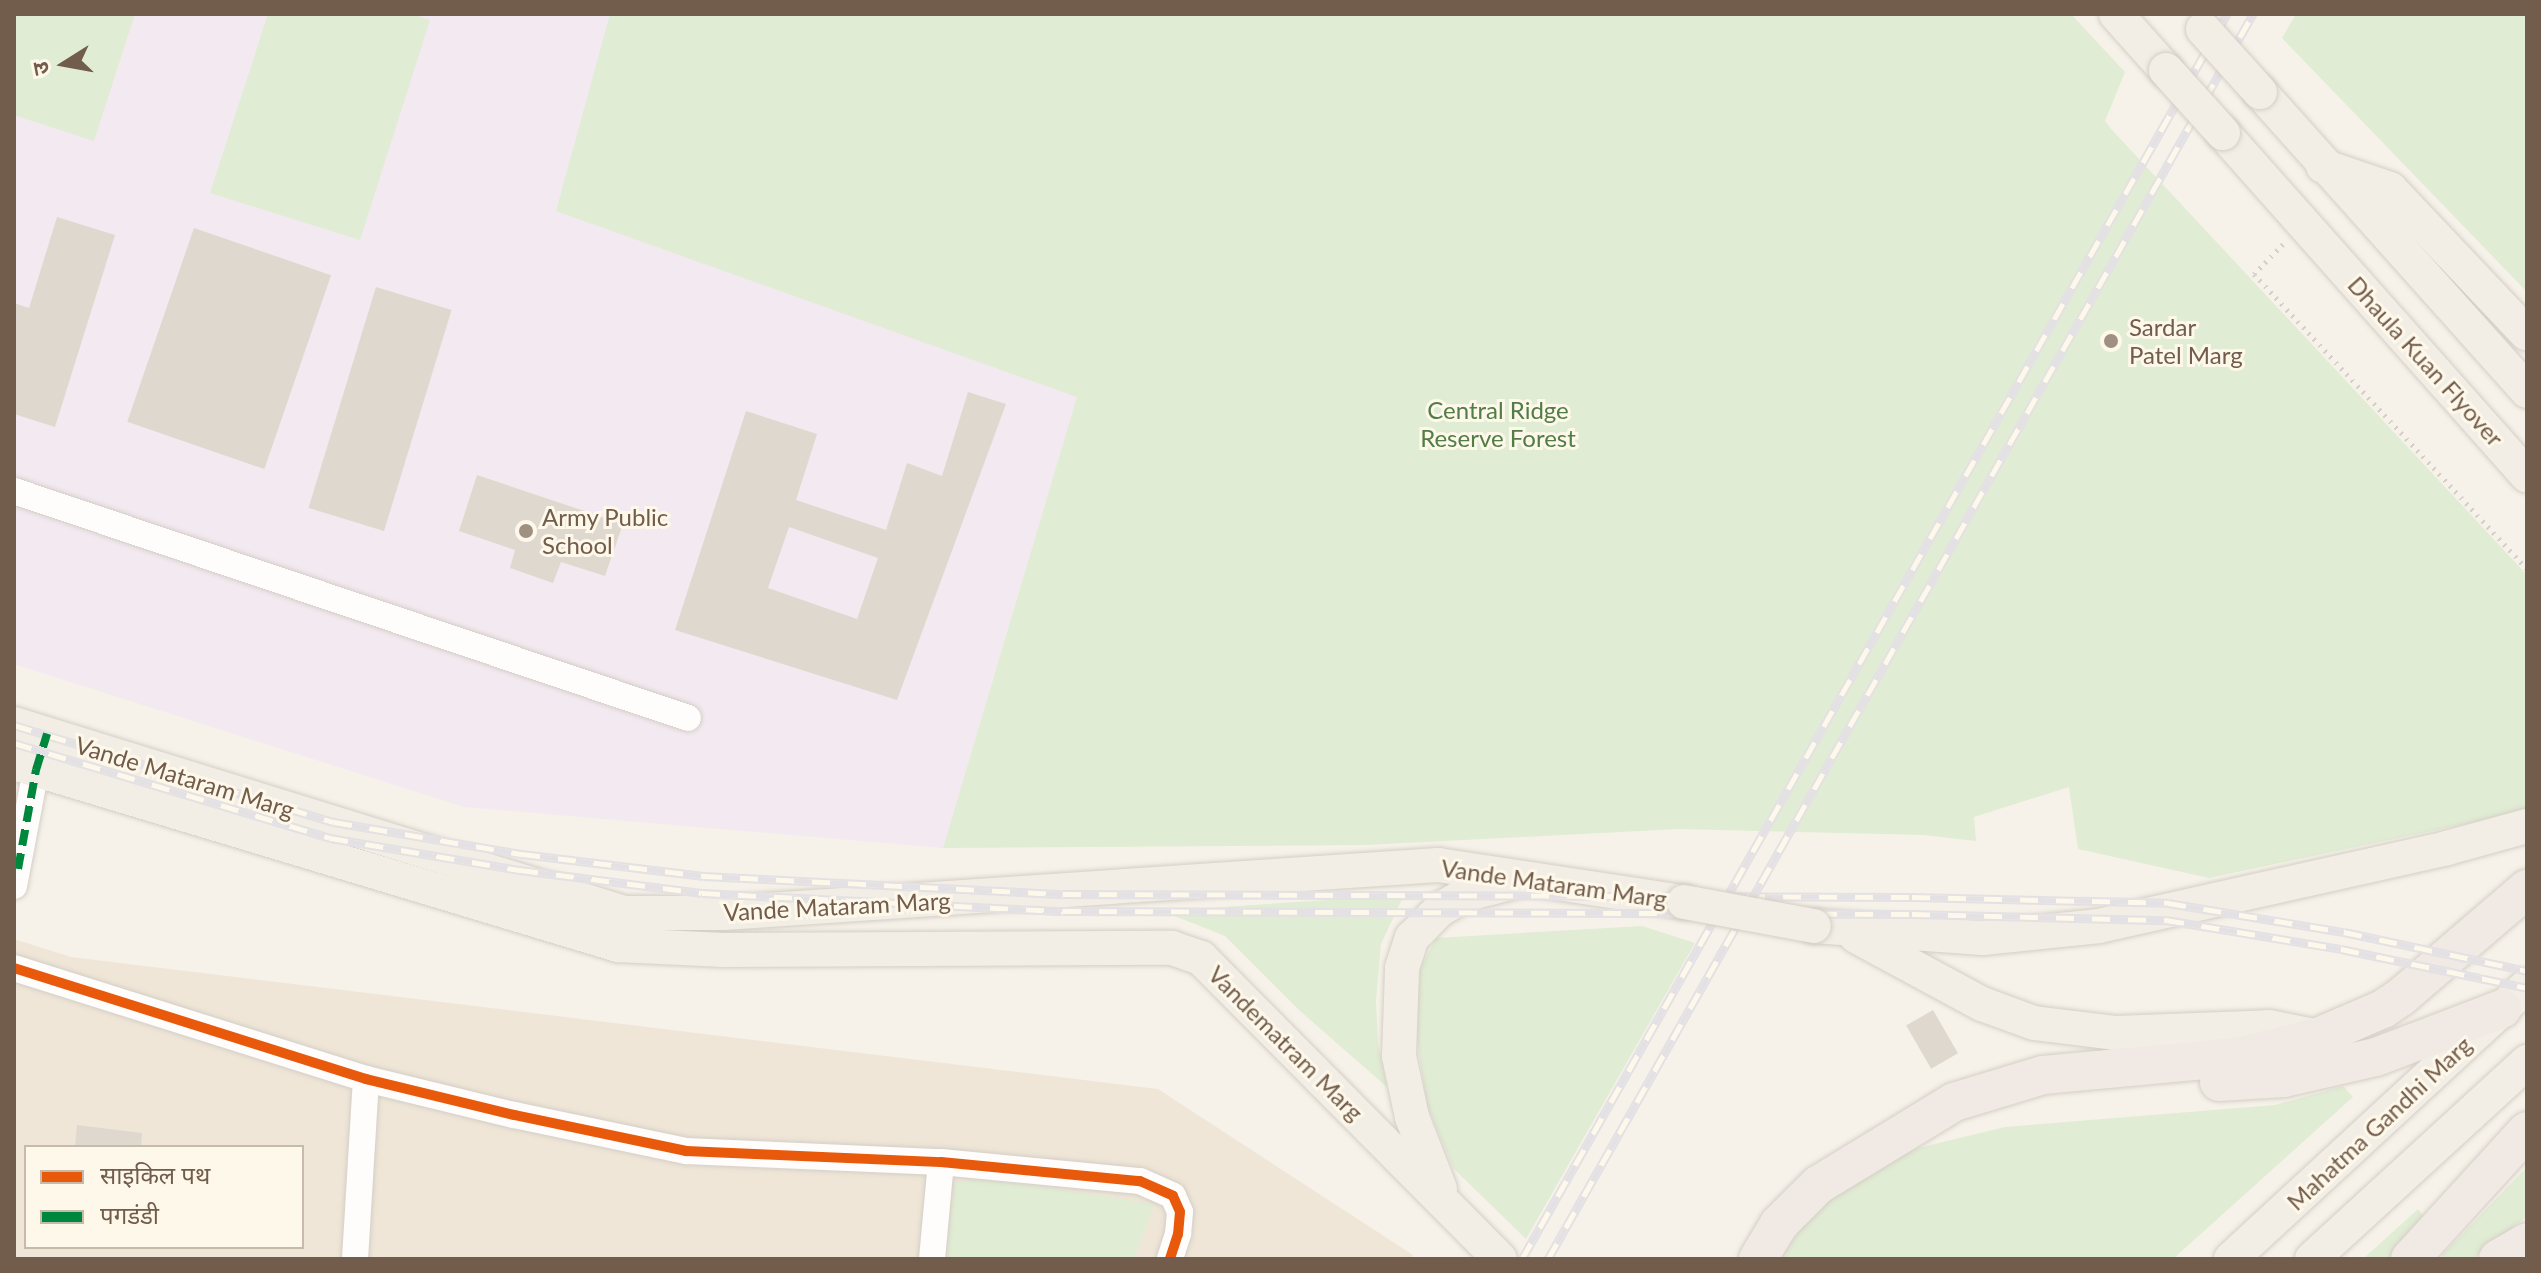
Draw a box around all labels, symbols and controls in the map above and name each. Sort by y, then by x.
north arrow [24,24,104,104]
text: उ [25,60,54,78]
street label: Dhaula Kuan Flyover [2342,270,2510,452]
place label: Sardar Patel Marg [2129,313,2243,369]
marker: Sardar Patel Marg [2100,330,2122,352]
park label: Central Ridge Reserve Forest [1420,396,1576,452]
place label: Army Public School [542,503,669,559]
marker: Army Public School [517,522,535,540]
street label: Vande Mataram Marg [72,730,298,824]
street label: Vande Mataram Marg [1439,853,1669,913]
street label: Vande Mataram Marg [723,886,951,926]
street label: Vandematram Marg [1203,960,1369,1126]
street label: Mahatma Gandhi Marg [2281,1030,2477,1216]
legend [24,1145,304,1249]
text: साइकिल पथ [100,1160,210,1189]
text: पगडंडी [100,1200,159,1229]

